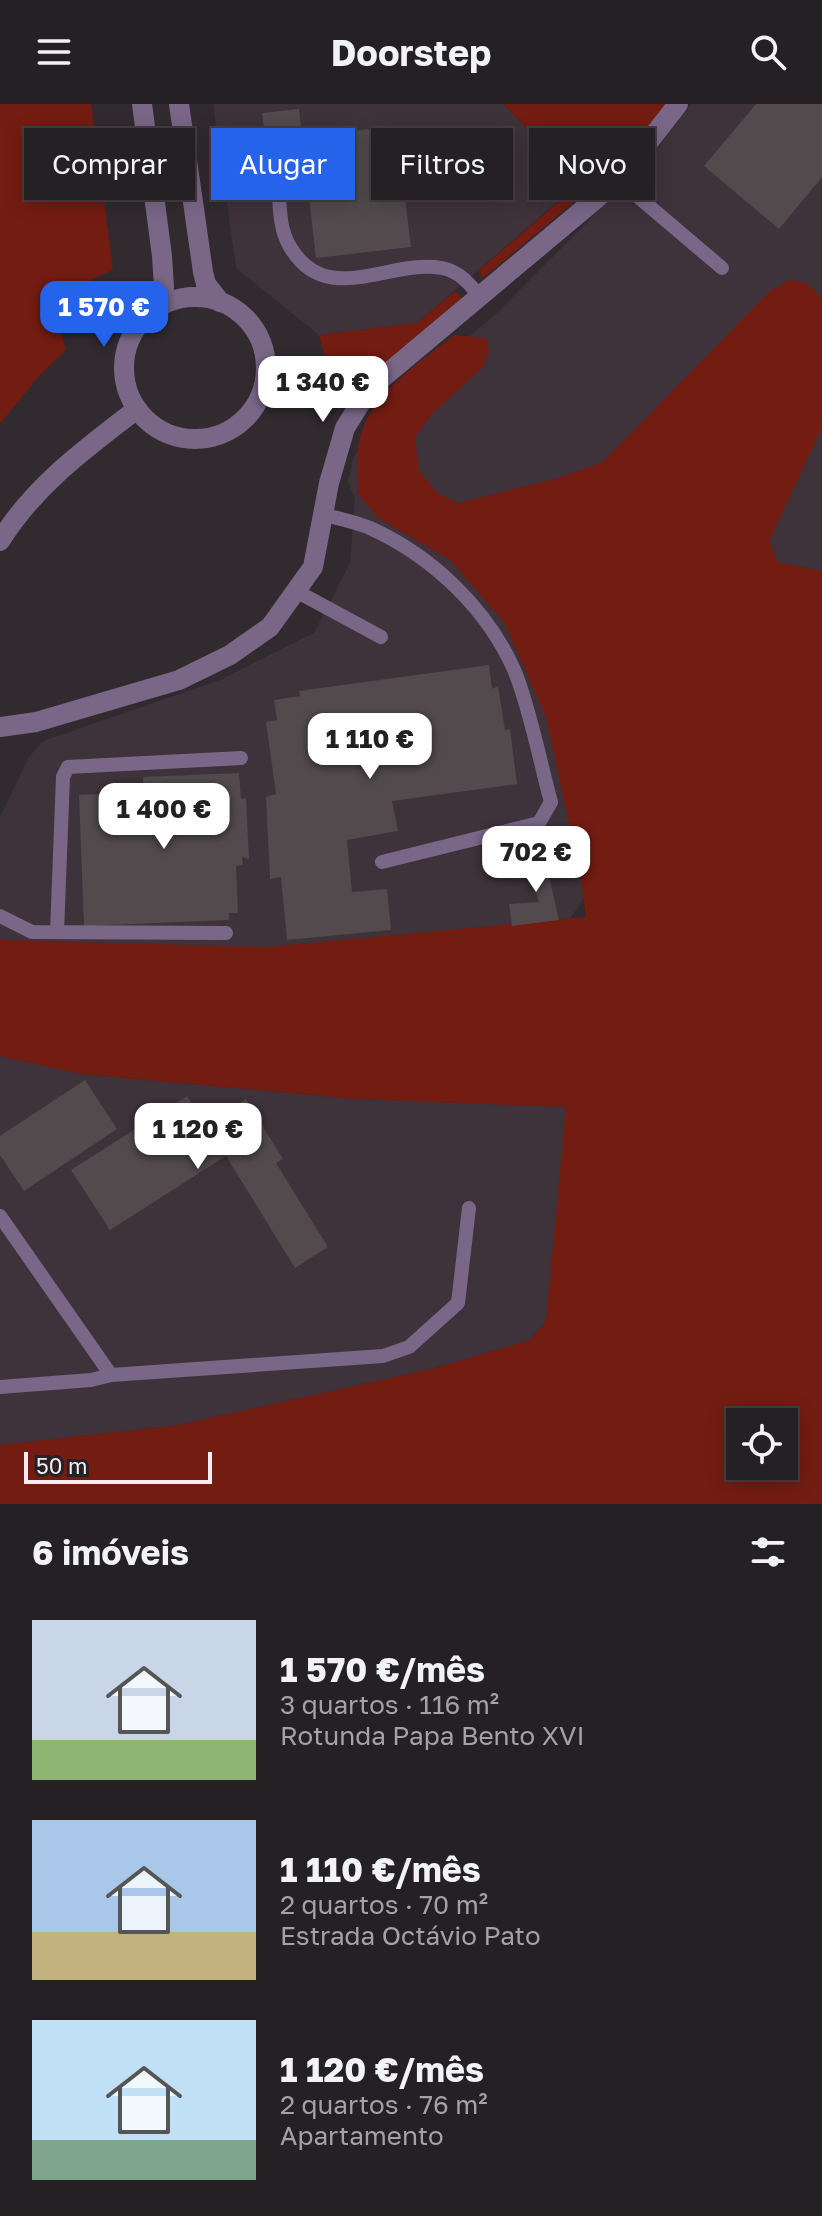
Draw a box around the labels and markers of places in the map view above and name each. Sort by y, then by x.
pin: 1 570 € [30,281,178,349]
pin: 1 340 € [249,356,397,424]
pin: 1 110 € [296,713,444,781]
pin: 1 400 € [90,783,238,851]
pin: 702 € [480,826,592,894]
pin: 1 120 € [124,1103,272,1171]

